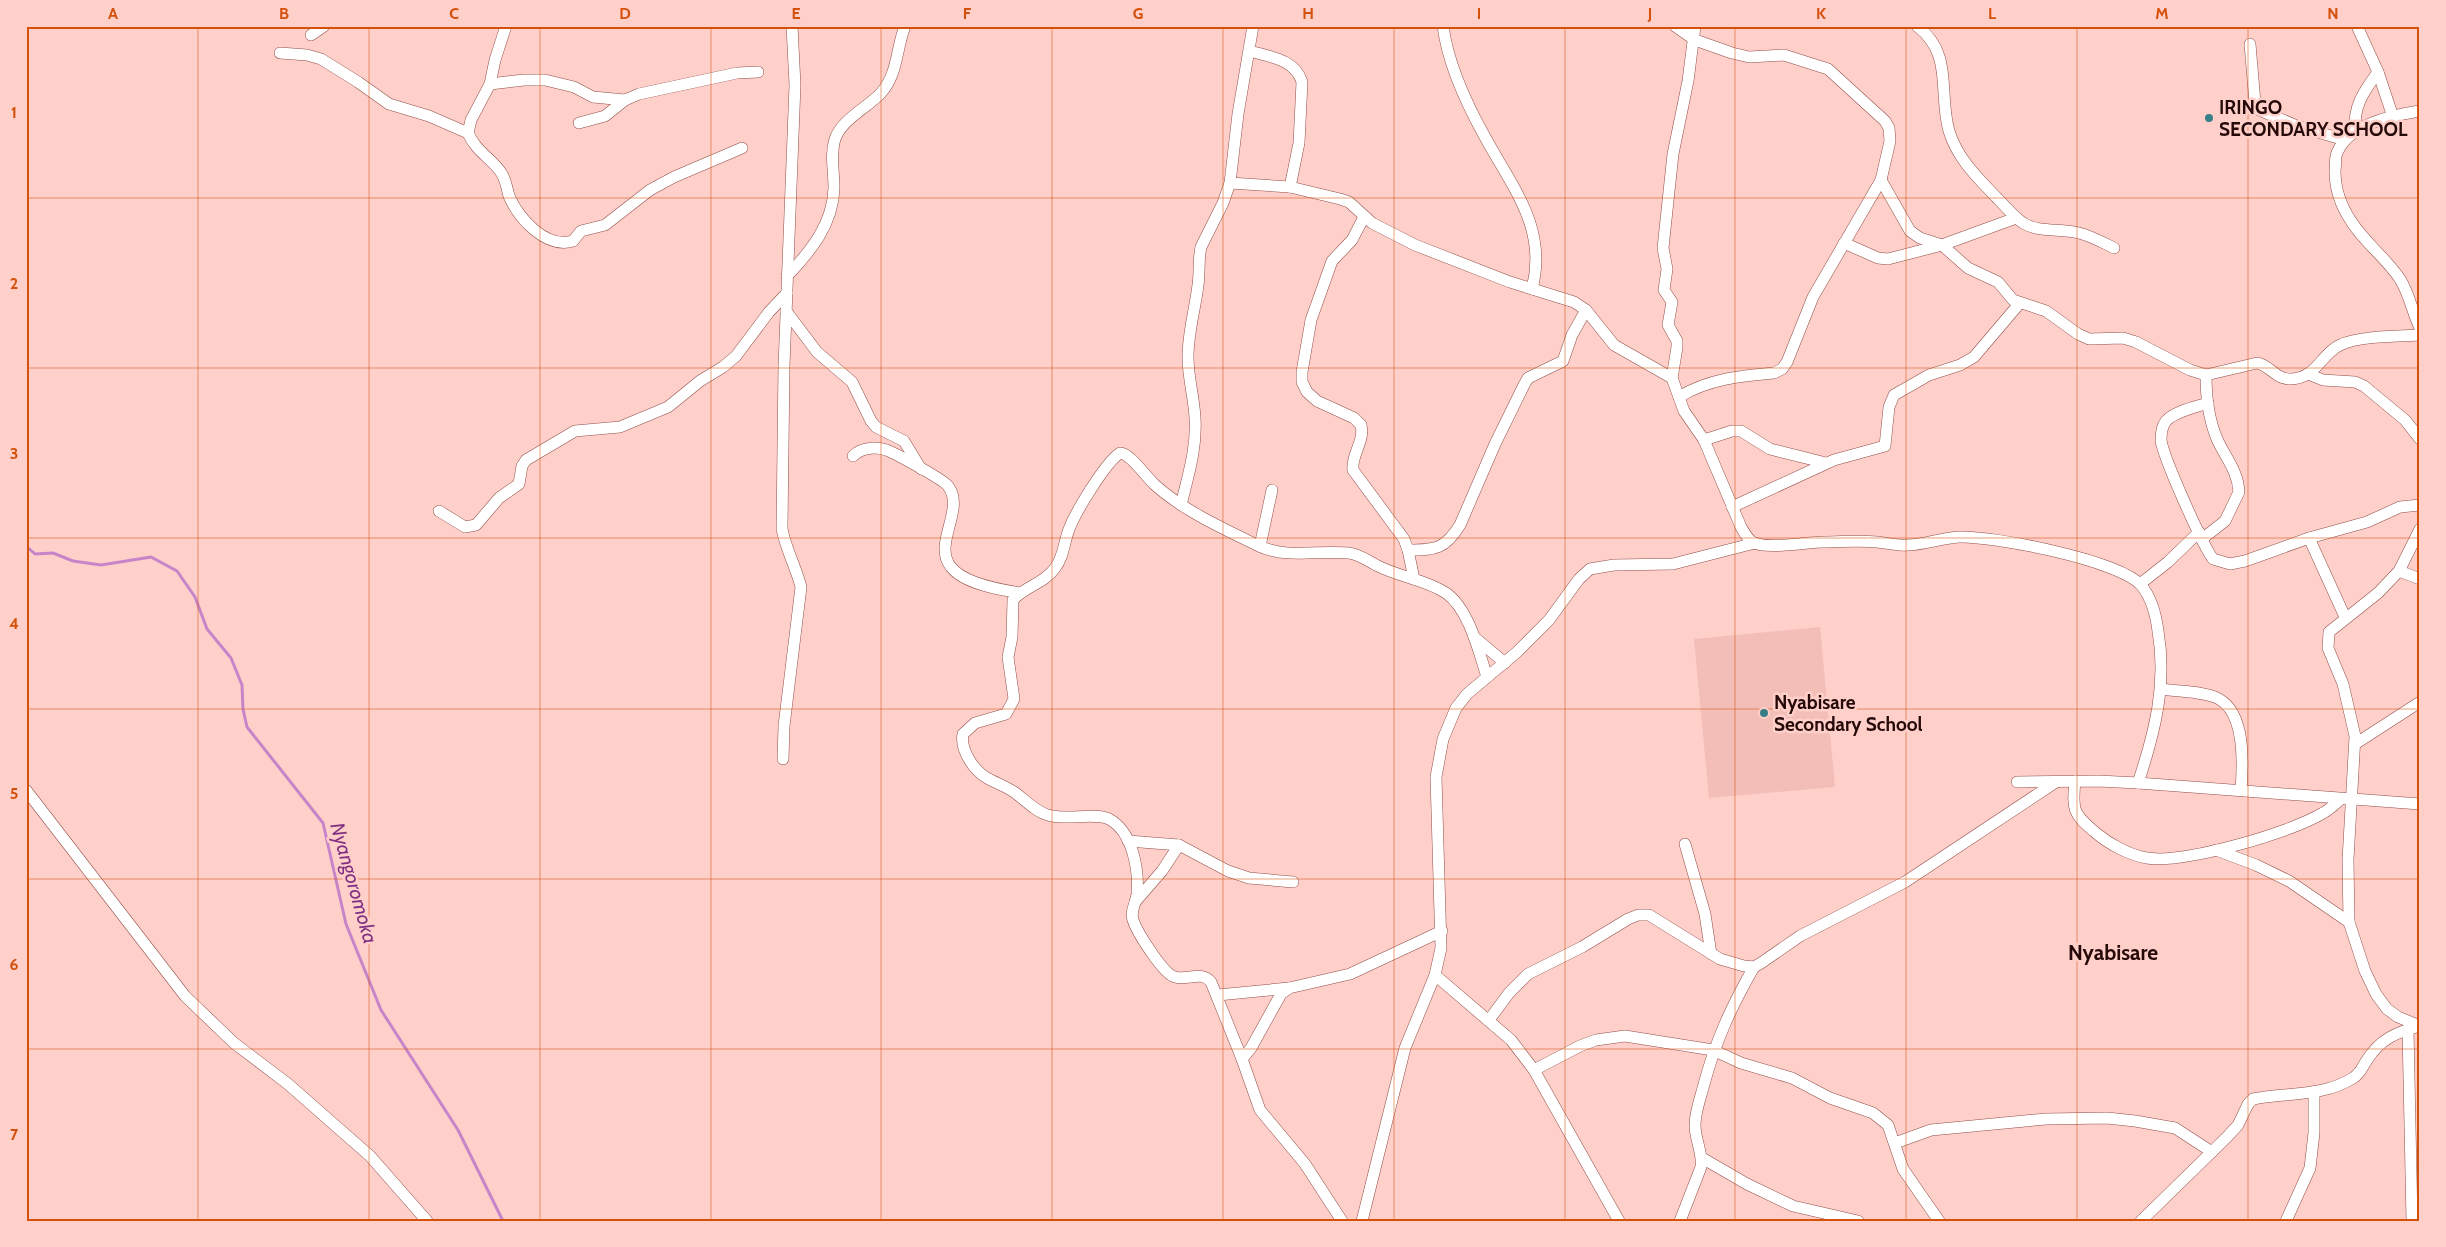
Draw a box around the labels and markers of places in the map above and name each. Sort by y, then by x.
place label: IRINGO SECONDARY SCHOOL [2219,96,2408,141]
marker: IRINGO SECONDARY SCHOOL [2203,112,2215,124]
place label: Nyabisare Secondary School [1774,691,1923,736]
marker: Nyabisare Secondary School [1758,707,1770,719]

